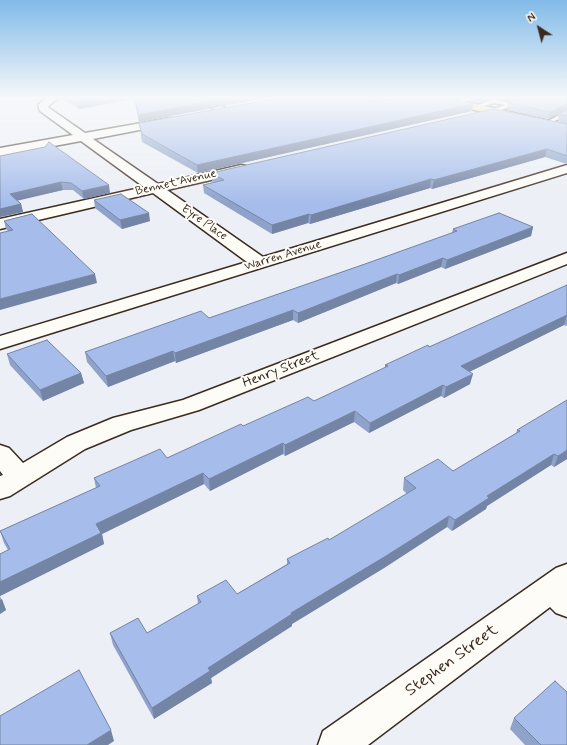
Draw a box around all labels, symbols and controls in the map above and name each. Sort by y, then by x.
north arrow [519,8,559,48]
text: N [525,10,539,26]
street label: Bennet Avenue [134,167,218,199]
street label: Eyre Place [178,202,230,244]
street label: Warren Avenue [243,237,323,275]
street label: Henry Street [240,348,322,392]
street label: Stephen Street [402,620,502,702]

